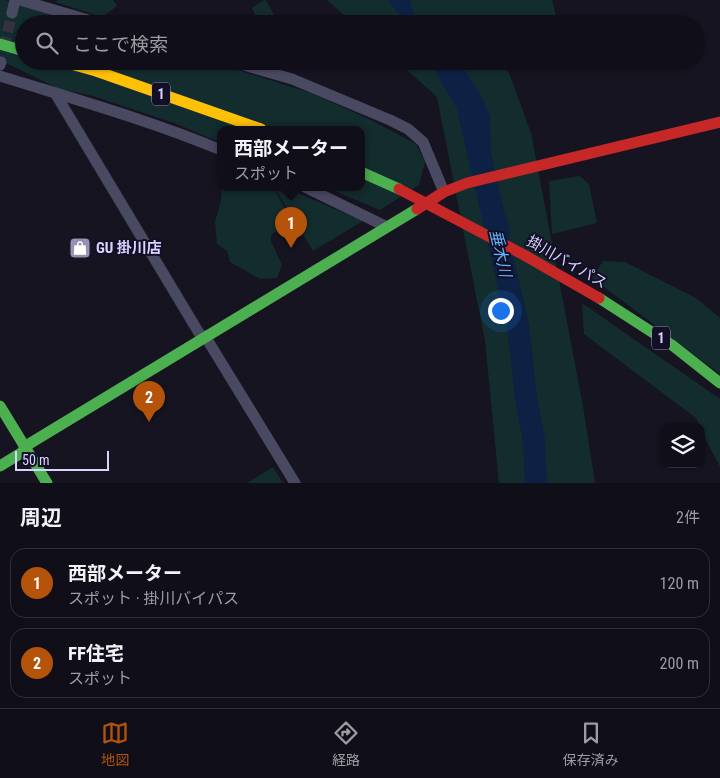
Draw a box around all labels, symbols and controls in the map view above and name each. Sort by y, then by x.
search box [15,15,705,70]
icon: search [33,29,61,57]
text: ここで検索 [73,33,168,56]
road number: 1 [152,82,170,106]
popup [217,126,365,191]
text: 西部メーター [234,137,348,160]
text: スポット [234,164,298,183]
pin: 1 [275,207,307,248]
water label: 垂木川 [486,228,516,281]
street label: 掛川バイパス [524,232,610,292]
shop icon: GU 掛川店 [68,236,92,260]
place label: GU 掛川店 [96,239,162,257]
your location [488,298,514,324]
road number: 1 [652,326,670,349]
pin: 2 [133,381,165,422]
map controls [660,423,705,468]
button: layers [660,423,705,468]
scale bar [15,448,109,471]
text: 50 m [22,452,50,468]
text: 周辺 [20,506,62,530]
text: 2件 [676,508,700,527]
text: 西部メーター [68,562,182,585]
text: 1 [33,574,41,593]
text: 120 m [660,574,699,593]
text: スポット · 掛川バイパス [68,589,239,608]
text: FF住宅 [68,642,124,665]
text: 2 [33,654,41,673]
text: 200 m [660,654,699,673]
text: スポット [68,669,132,688]
tab: 地図 [101,719,129,769]
tab: 経路 [332,719,360,769]
tab: 保存済み [563,719,619,769]

